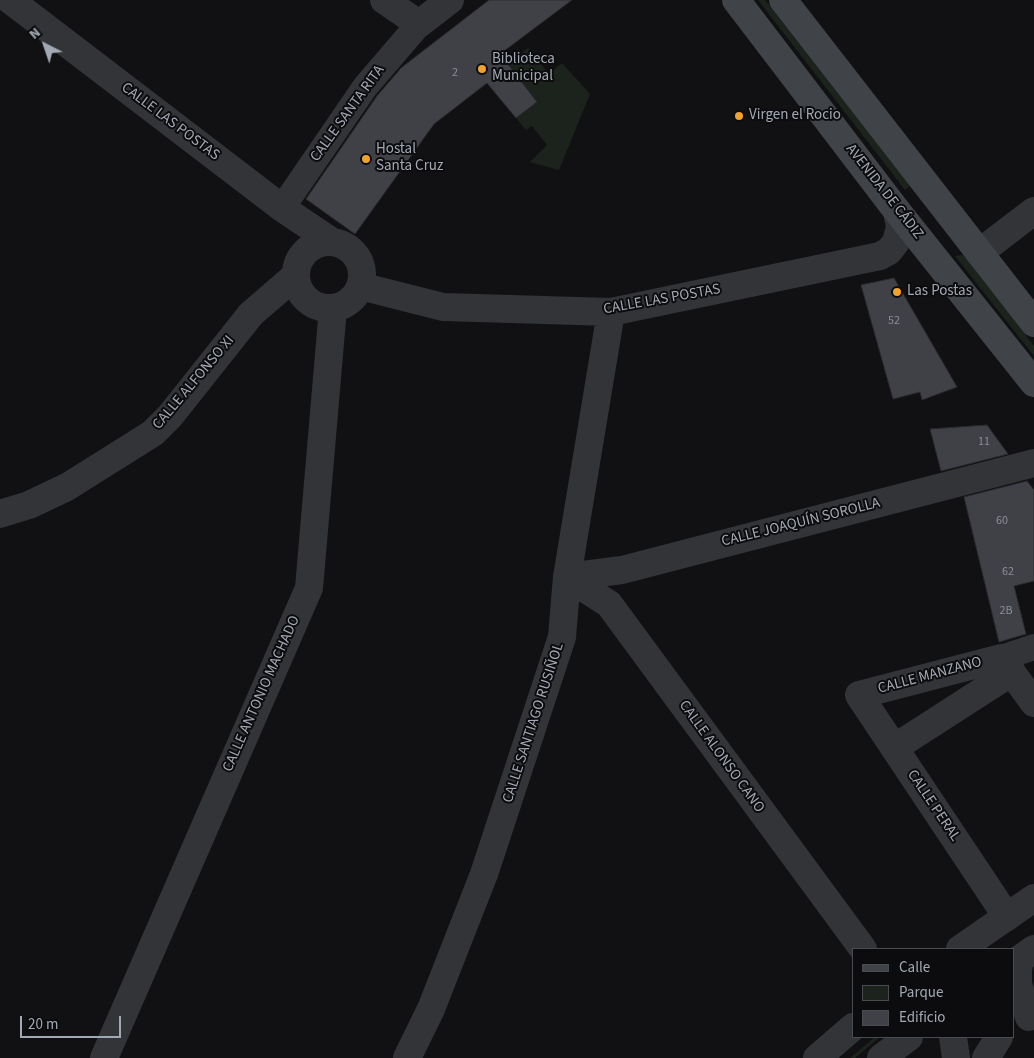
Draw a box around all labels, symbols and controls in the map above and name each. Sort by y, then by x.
north arrow [20,20,70,70]
text: N [25,23,45,44]
place label: Biblioteca Municipal [492,51,555,86]
street label: CALLE SANTA RITA [307,62,389,166]
marker: Biblioteca Municipal [476,63,488,75]
house number: 2 [452,66,458,80]
street label: CALLE LAS POSTAS [117,79,223,165]
place label: Virgen el Rocio [749,107,841,125]
marker: Virgen el Rocio [733,110,745,122]
place label: Hostal Santa Cruz [376,141,443,176]
street label: AVENIDA DE CÁDIZ [841,141,927,243]
marker: Hostal Santa Cruz [360,153,372,165]
street label: CALLE LAS POSTAS [602,281,722,319]
place label: Las Postas [907,283,972,301]
marker: Las Postas [891,286,903,298]
house number: 52 [888,314,900,328]
street label: CALLE ALFONSO XI [149,332,239,434]
house number: 11 [978,435,990,449]
street label: CALLE JOAQUÍN SOROLLA [720,495,882,551]
house number: 60 [996,514,1008,528]
house number: 62 [1002,565,1014,579]
house number: 2B [999,604,1013,618]
street label: CALLE ANTONIO MACHADO [219,613,305,775]
street label: CALLE SANTIAGO RUSIÑOL [500,641,568,805]
street label: CALLE MANZANO [876,653,984,699]
street label: CALLE ALONSO CANO [674,697,768,817]
street label: CALLE PERAL [902,767,964,845]
legend [852,948,1014,1038]
text: Calle [899,957,930,978]
text: Parque [899,982,943,1003]
scale bar [22,1006,124,1038]
text: Edificio [899,1007,946,1028]
text: 20 m [28,1014,58,1035]

